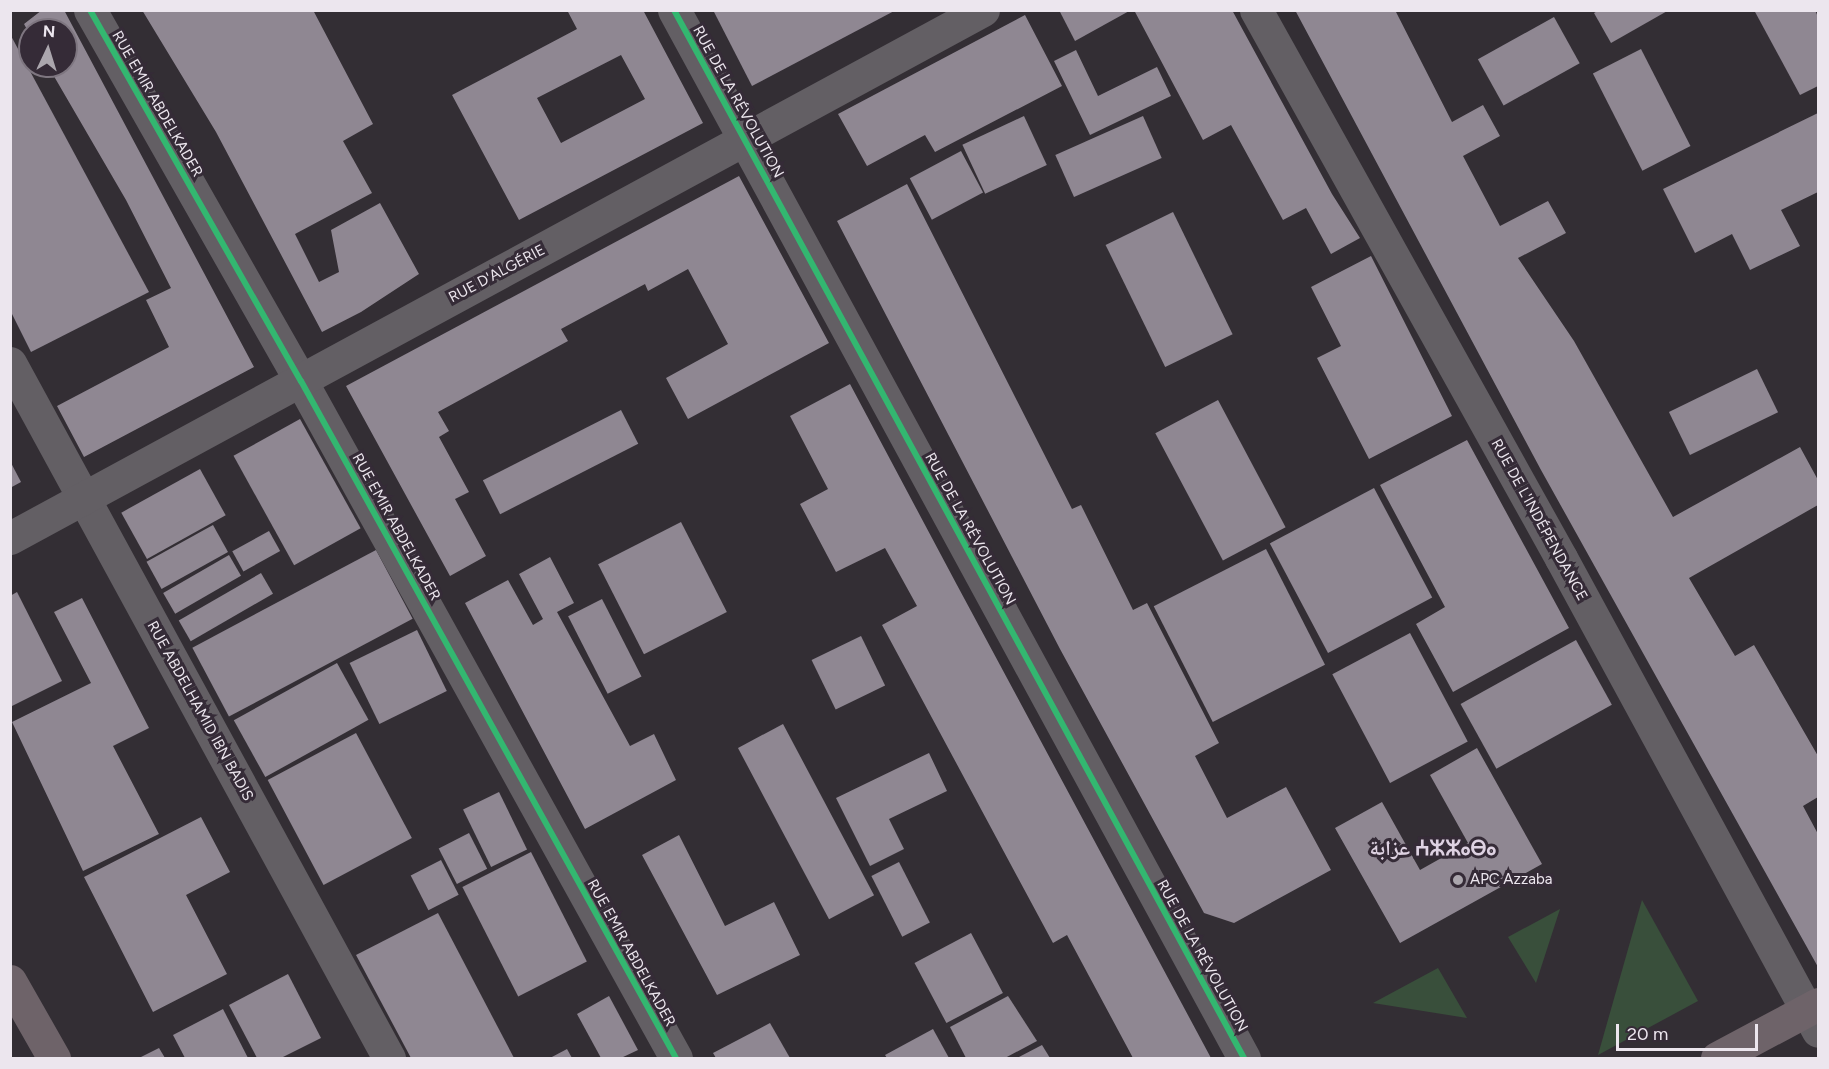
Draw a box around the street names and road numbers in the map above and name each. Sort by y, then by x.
street label: RUE DE LA RÉVOLUTION [689,23,787,181]
street label: RUE EMIR ABDELKADER [108,28,206,180]
street label: RUE D'ALGÉRIE [446,241,548,307]
street label: RUE DE L'INDÉPENDANCE [1487,436,1591,604]
street label: RUE EMIR ABDELKADER [348,450,444,604]
street label: RUE DE LA RÉVOLUTION [921,450,1019,608]
street label: RUE ABDELHAMID IBN BADIS [143,618,257,804]
street label: RUE EMIR ABDELKADER [583,876,679,1030]
street label: RUE DE LA RÉVOLUTION [1153,877,1251,1035]

